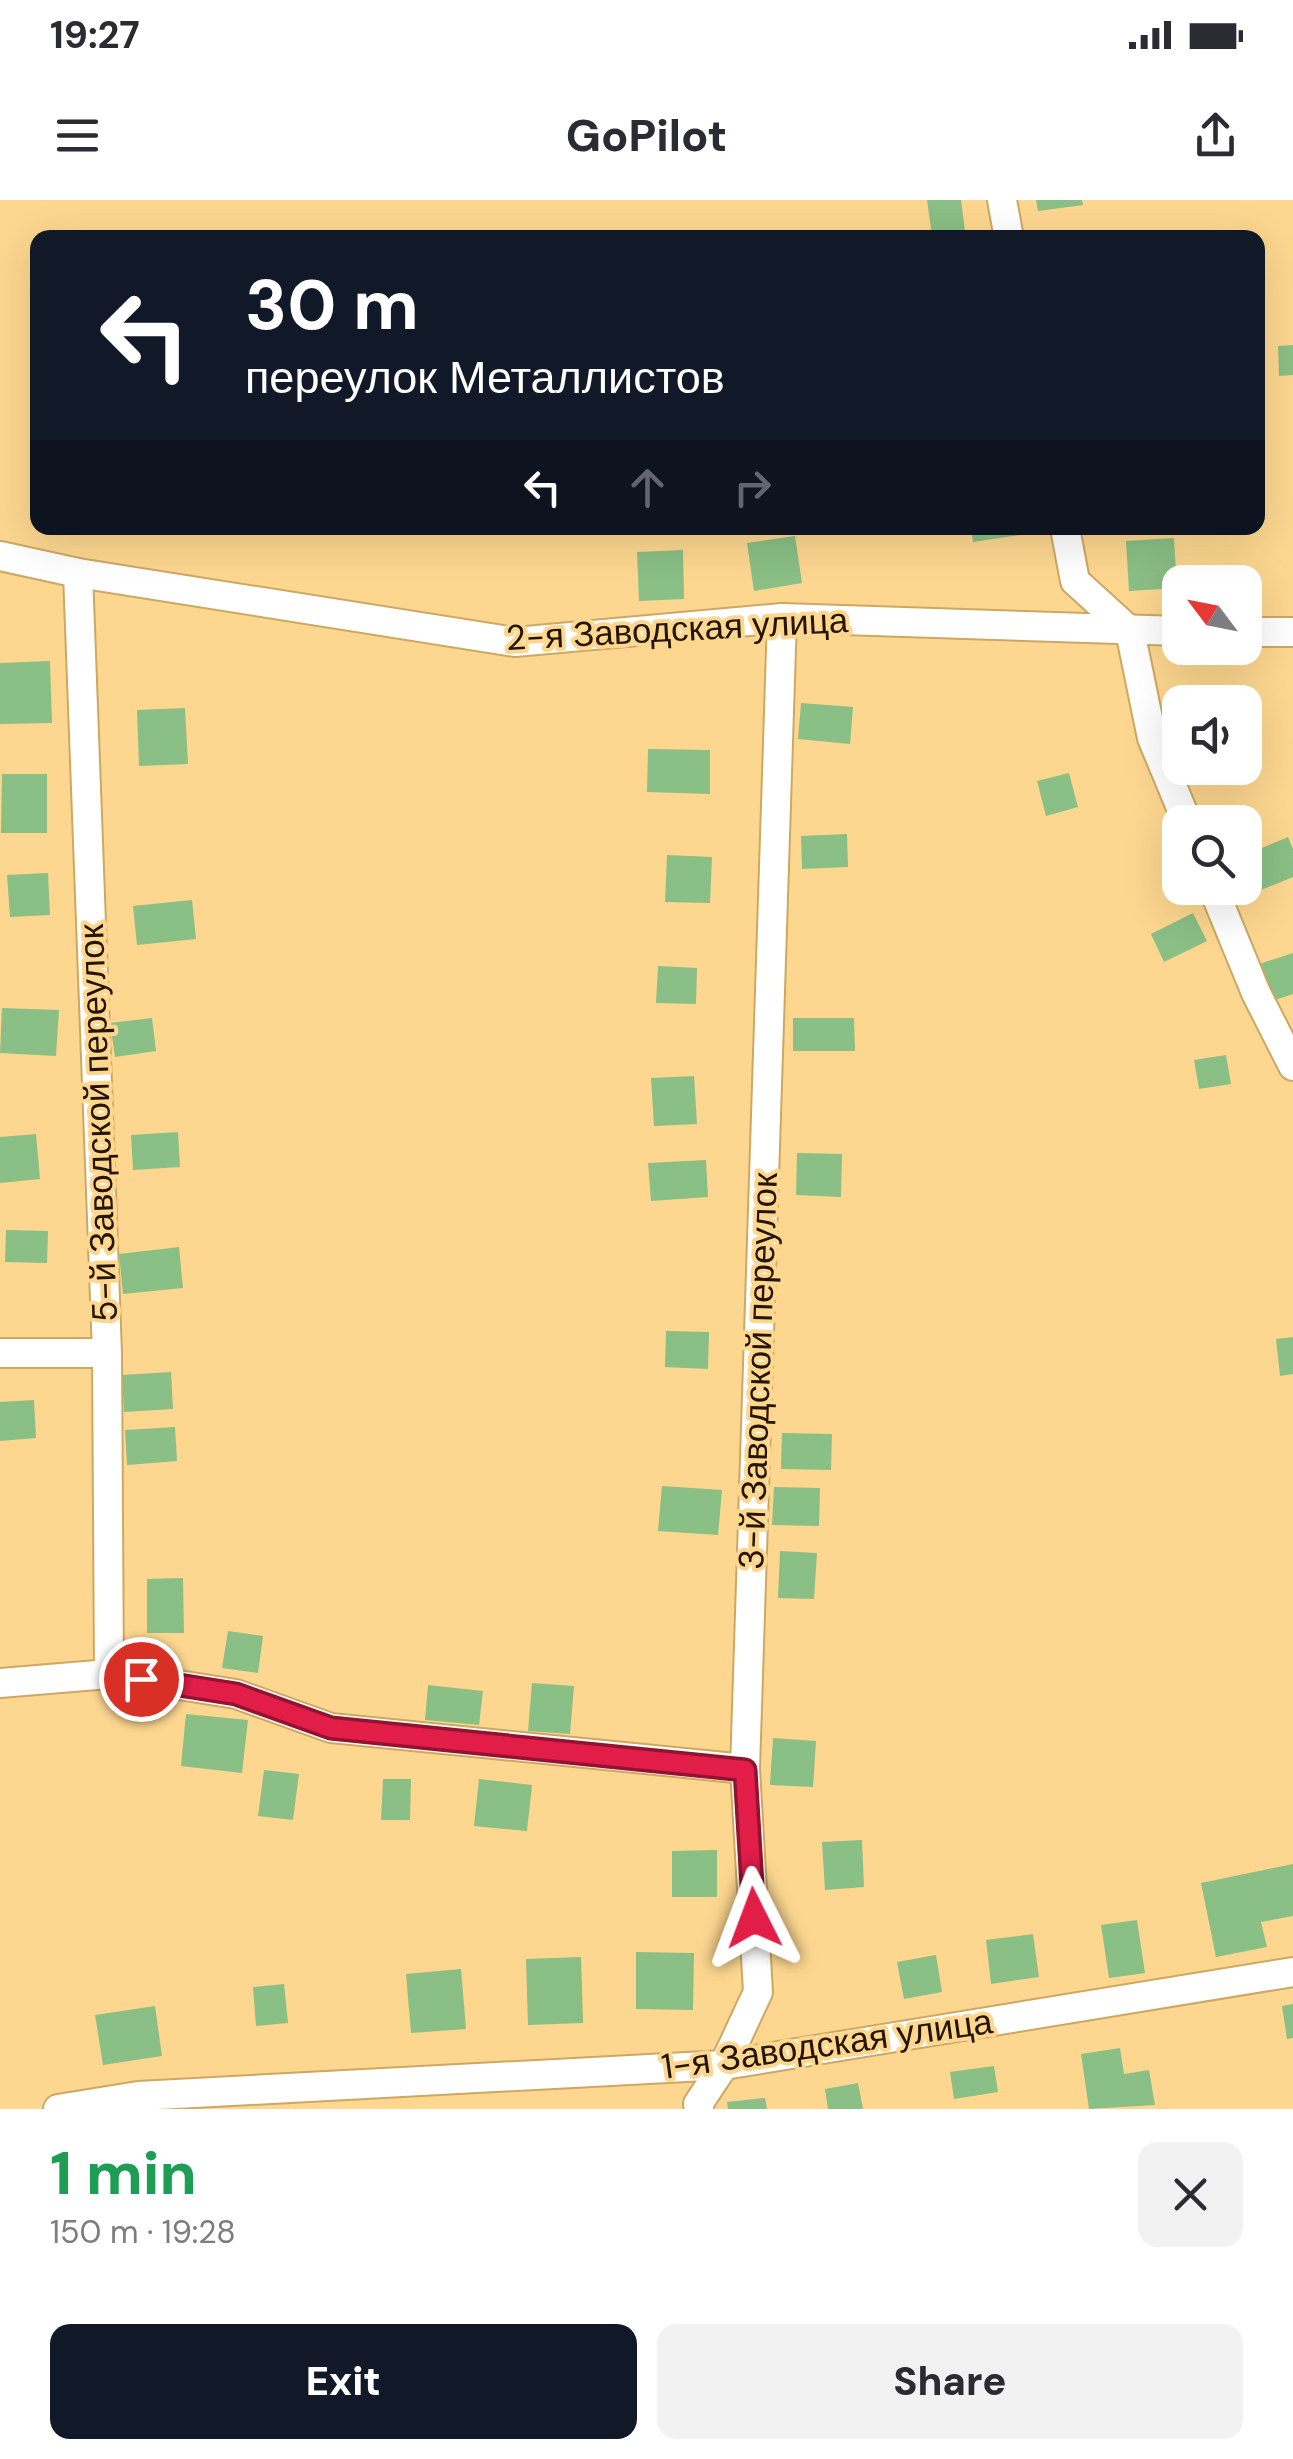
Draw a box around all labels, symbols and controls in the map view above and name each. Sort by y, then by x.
text: 19:27 [50,10,140,60]
text: GoPilot [566,106,727,165]
icon: menu [50,108,105,163]
icon: share [1188,108,1243,163]
text: 30 m [245,260,419,351]
icon: left [80,270,210,400]
text: переулок Металлистов [245,348,725,407]
icon: left [515,460,570,515]
icon: ahead [620,460,675,515]
icon: right [725,460,780,515]
north arrow [1162,565,1262,665]
map controls [1162,565,1262,905]
street label: 2-я Заводская улица [505,597,850,661]
button: sound [1162,685,1262,785]
button: search [1162,805,1262,905]
street label: 5-й Заводской переулок [68,923,128,1323]
street label: 3-й Заводской переулок [728,1171,788,1570]
pin [99,1637,184,1722]
icon: arrive [114,1652,169,1707]
position arrow [702,1866,806,1970]
street label: 1-я Заводская улица [659,1998,996,2090]
text: 1 min [50,2134,197,2213]
button: close [1138,2142,1243,2247]
text: 150 m · 19:28 [50,2211,236,2253]
button: Exit [50,2324,637,2439]
button: Share [657,2324,1243,2439]

